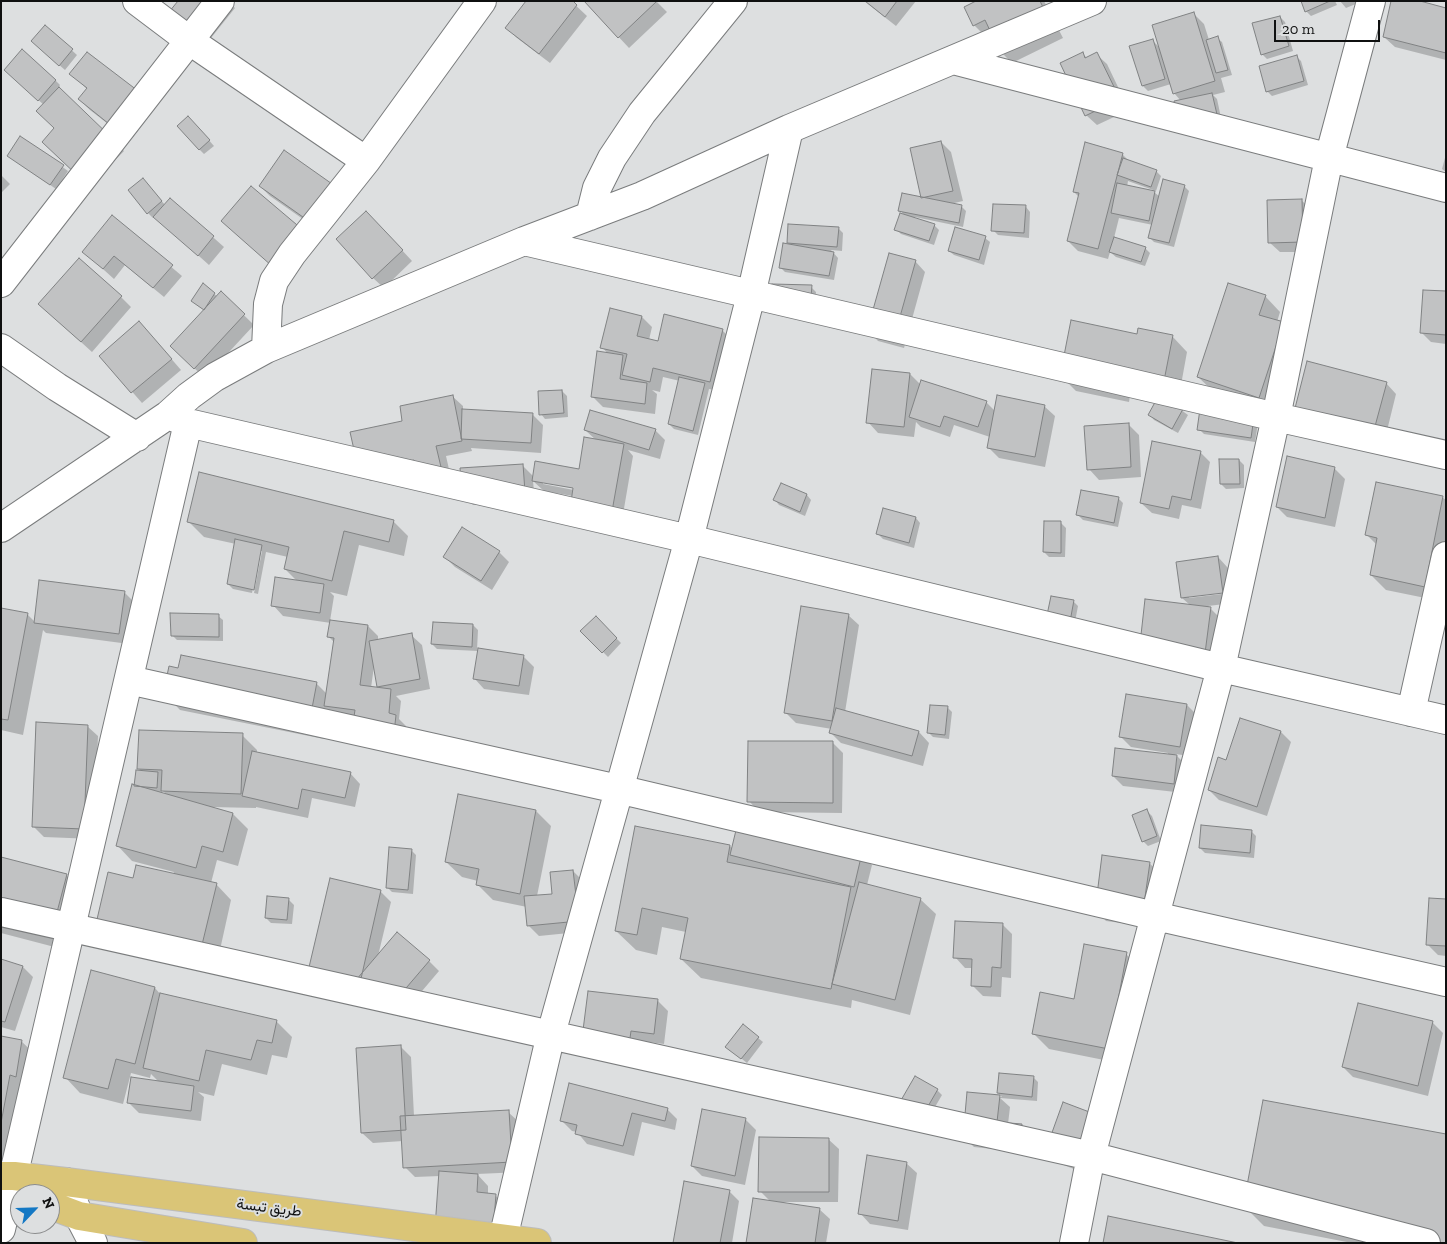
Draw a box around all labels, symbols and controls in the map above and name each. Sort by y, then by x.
scale bar [1277,10,1383,42]
text: 20 m [1282,20,1315,38]
north arrow [10,1184,60,1234]
text: N [38,1195,58,1211]
street label: طريق تبسة [235,1195,303,1221]

